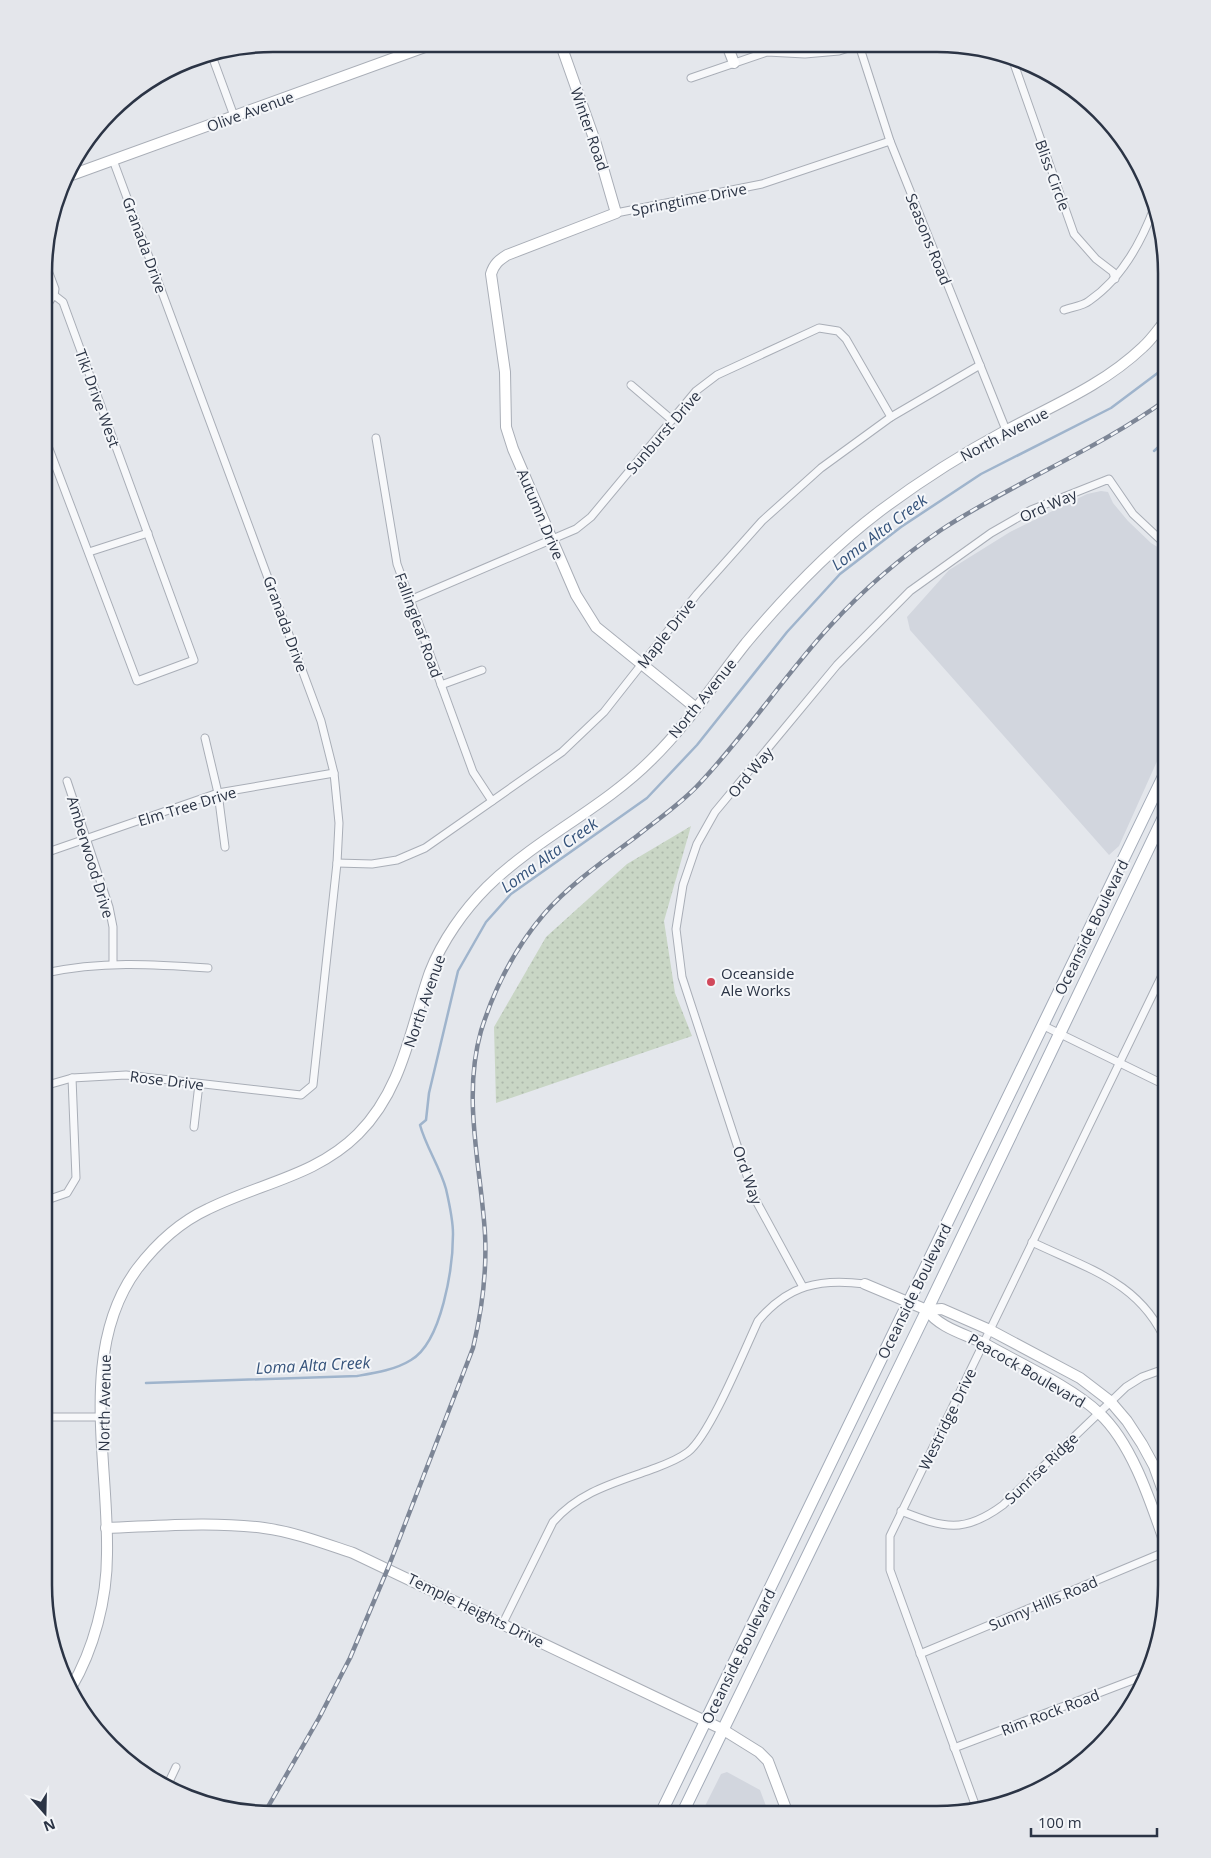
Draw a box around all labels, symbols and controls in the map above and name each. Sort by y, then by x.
street label: Winter Road [566,85,614,173]
street label: Olive Avenue [204,86,296,136]
street label: Bliss Circle [1031,137,1075,213]
street label: Springtime Drive [630,178,748,220]
street label: Seasons Road [902,190,956,288]
street label: Granada Drive [118,194,172,296]
street label: Tiki Drive West [71,346,125,450]
street label: Sunburst Drive [621,386,705,478]
street label: North Avenue [956,402,1052,466]
street label: Autumn Drive [513,465,569,563]
street label: Ord Way [1016,483,1080,526]
water label: Loma Alta Creek [827,488,932,575]
street label: Fallingleaf Road [391,570,447,680]
street label: Granada Drive [259,573,313,675]
street label: Maple Drive [632,594,700,672]
street label: North Avenue [664,654,740,742]
street label: Ord Way [723,742,777,802]
street label: Elm Tree Drive [135,782,239,830]
street label: Amberwood Drive [63,794,119,920]
water label: Loma Alta Creek [496,812,603,898]
street label: Oceanside Boulevard [1049,856,1133,998]
street label: North Avenue [399,952,449,1050]
place label: Oceanside Ale Works [721,963,794,1000]
marker: Oceanside Ale Works [705,976,717,988]
street label: Rose Drive [129,1066,205,1094]
street label: Ord Way [729,1143,767,1207]
street label: Oceanside Boulevard [872,1220,956,1362]
street label: Peacock Boulevard [965,1328,1089,1412]
water label: Loma Alta Creek [255,1351,372,1379]
street label: North Avenue [93,1354,115,1452]
street label: Westridge Drive [914,1365,980,1473]
street label: Sunrise Ridge [1000,1428,1082,1508]
street label: Temple Heights Drive [404,1568,548,1652]
street label: Sunny Hills Road [985,1571,1101,1635]
street label: Oceanside Boulevard [696,1585,780,1727]
street label: Rim Rock Road [998,1684,1102,1740]
north arrow [20,1788,70,1838]
scale bar [1031,1806,1157,1838]
text: 100 m [1038,1812,1082,1832]
text: N [41,1815,58,1837]

